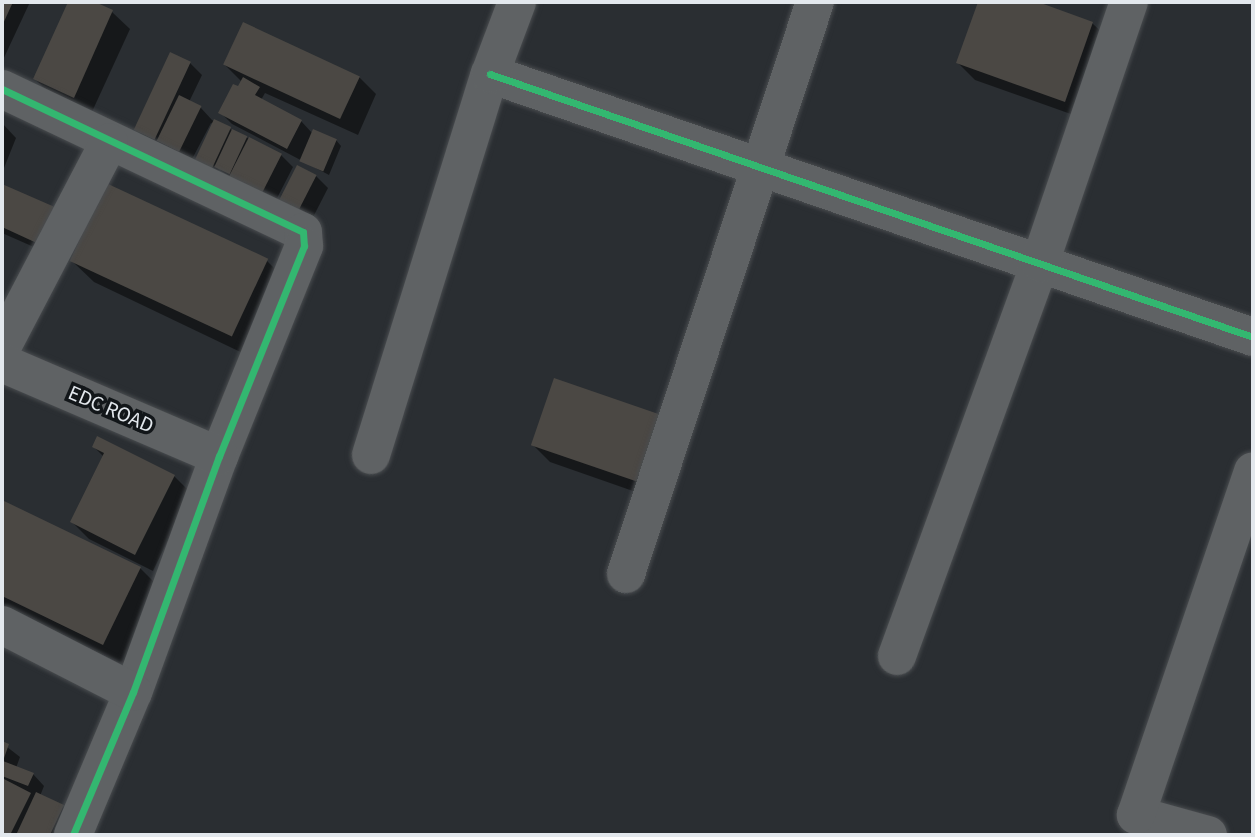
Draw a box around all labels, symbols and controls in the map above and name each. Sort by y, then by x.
street label: EDC ROAD [65,380,157,438]

